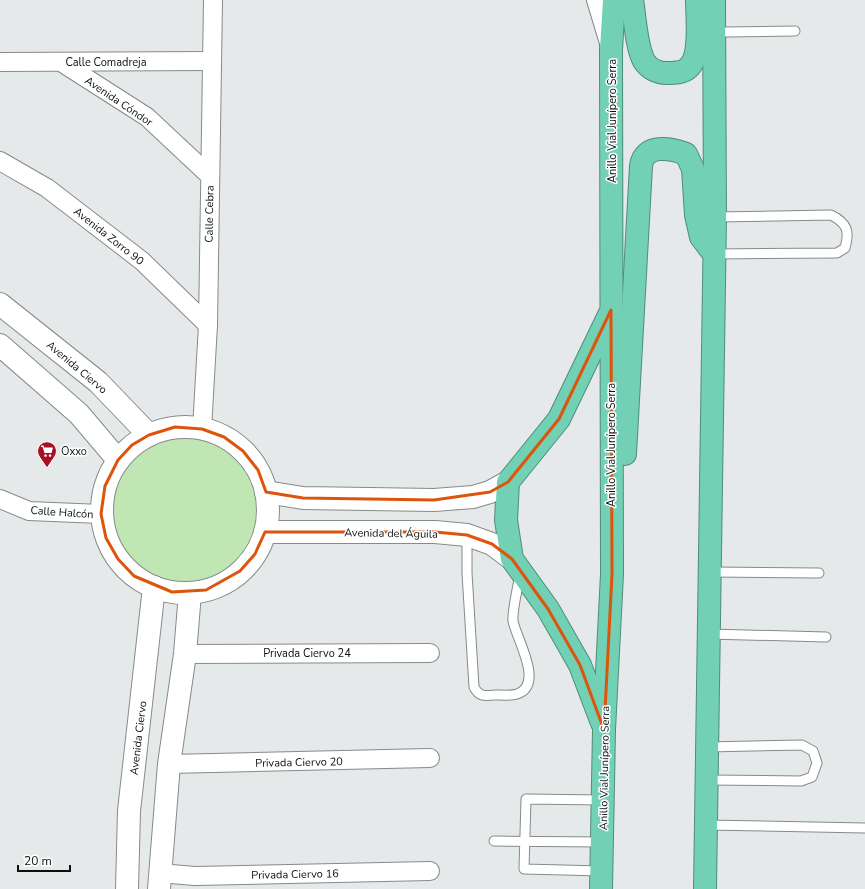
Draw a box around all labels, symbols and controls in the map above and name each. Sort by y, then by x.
street label: Calle Comadreja [65,55,147,70]
street label: Anillo Vial Junípero Serra [605,59,620,183]
street label: Avenida Cóndor [82,73,156,130]
street label: Calle Cebra [202,185,218,243]
street label: Avenida Zorro 90 [70,204,147,269]
street label: Avenida Ciervo [43,338,110,397]
street label: Anillo Vial Junípero Serra [604,383,619,507]
supermarket icon: Oxxo [36,440,58,468]
place label: Oxxo [61,444,87,459]
street label: Calle Halcón [30,503,94,522]
street label: Avenida del Águila [344,524,438,542]
street label: Privada Ciervo 24 [263,646,351,661]
street label: Avenida Ciervo [126,700,150,776]
street label: Anillo Vial Junípero Serra [596,706,613,830]
street label: Privada Ciervo 20 [255,754,343,771]
scale bar [18,847,70,873]
text: 20 m [24,853,52,869]
street label: Privada Ciervo 16 [251,866,339,883]

